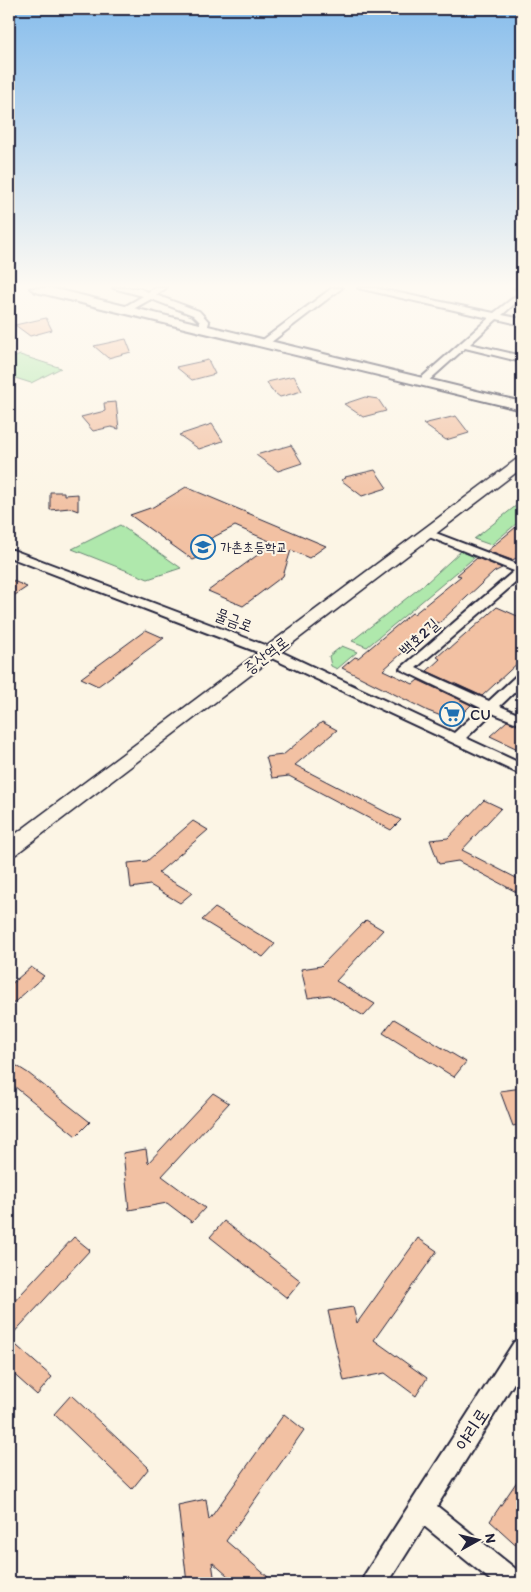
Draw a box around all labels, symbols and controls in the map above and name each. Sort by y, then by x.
school or university icon: 가촌초등학교 [190,534,216,560]
place label: 가촌초등학교 [220,539,288,556]
street label: 물금로 [213,604,255,636]
street label: 백호2길 [395,614,443,660]
street label: 증산역로 [240,632,292,678]
supermarket icon: CU [439,701,465,727]
place label: CU [470,705,491,724]
street label: 야리로 [450,1403,494,1455]
north arrow [454,1514,504,1564]
text: N [481,1532,499,1544]

